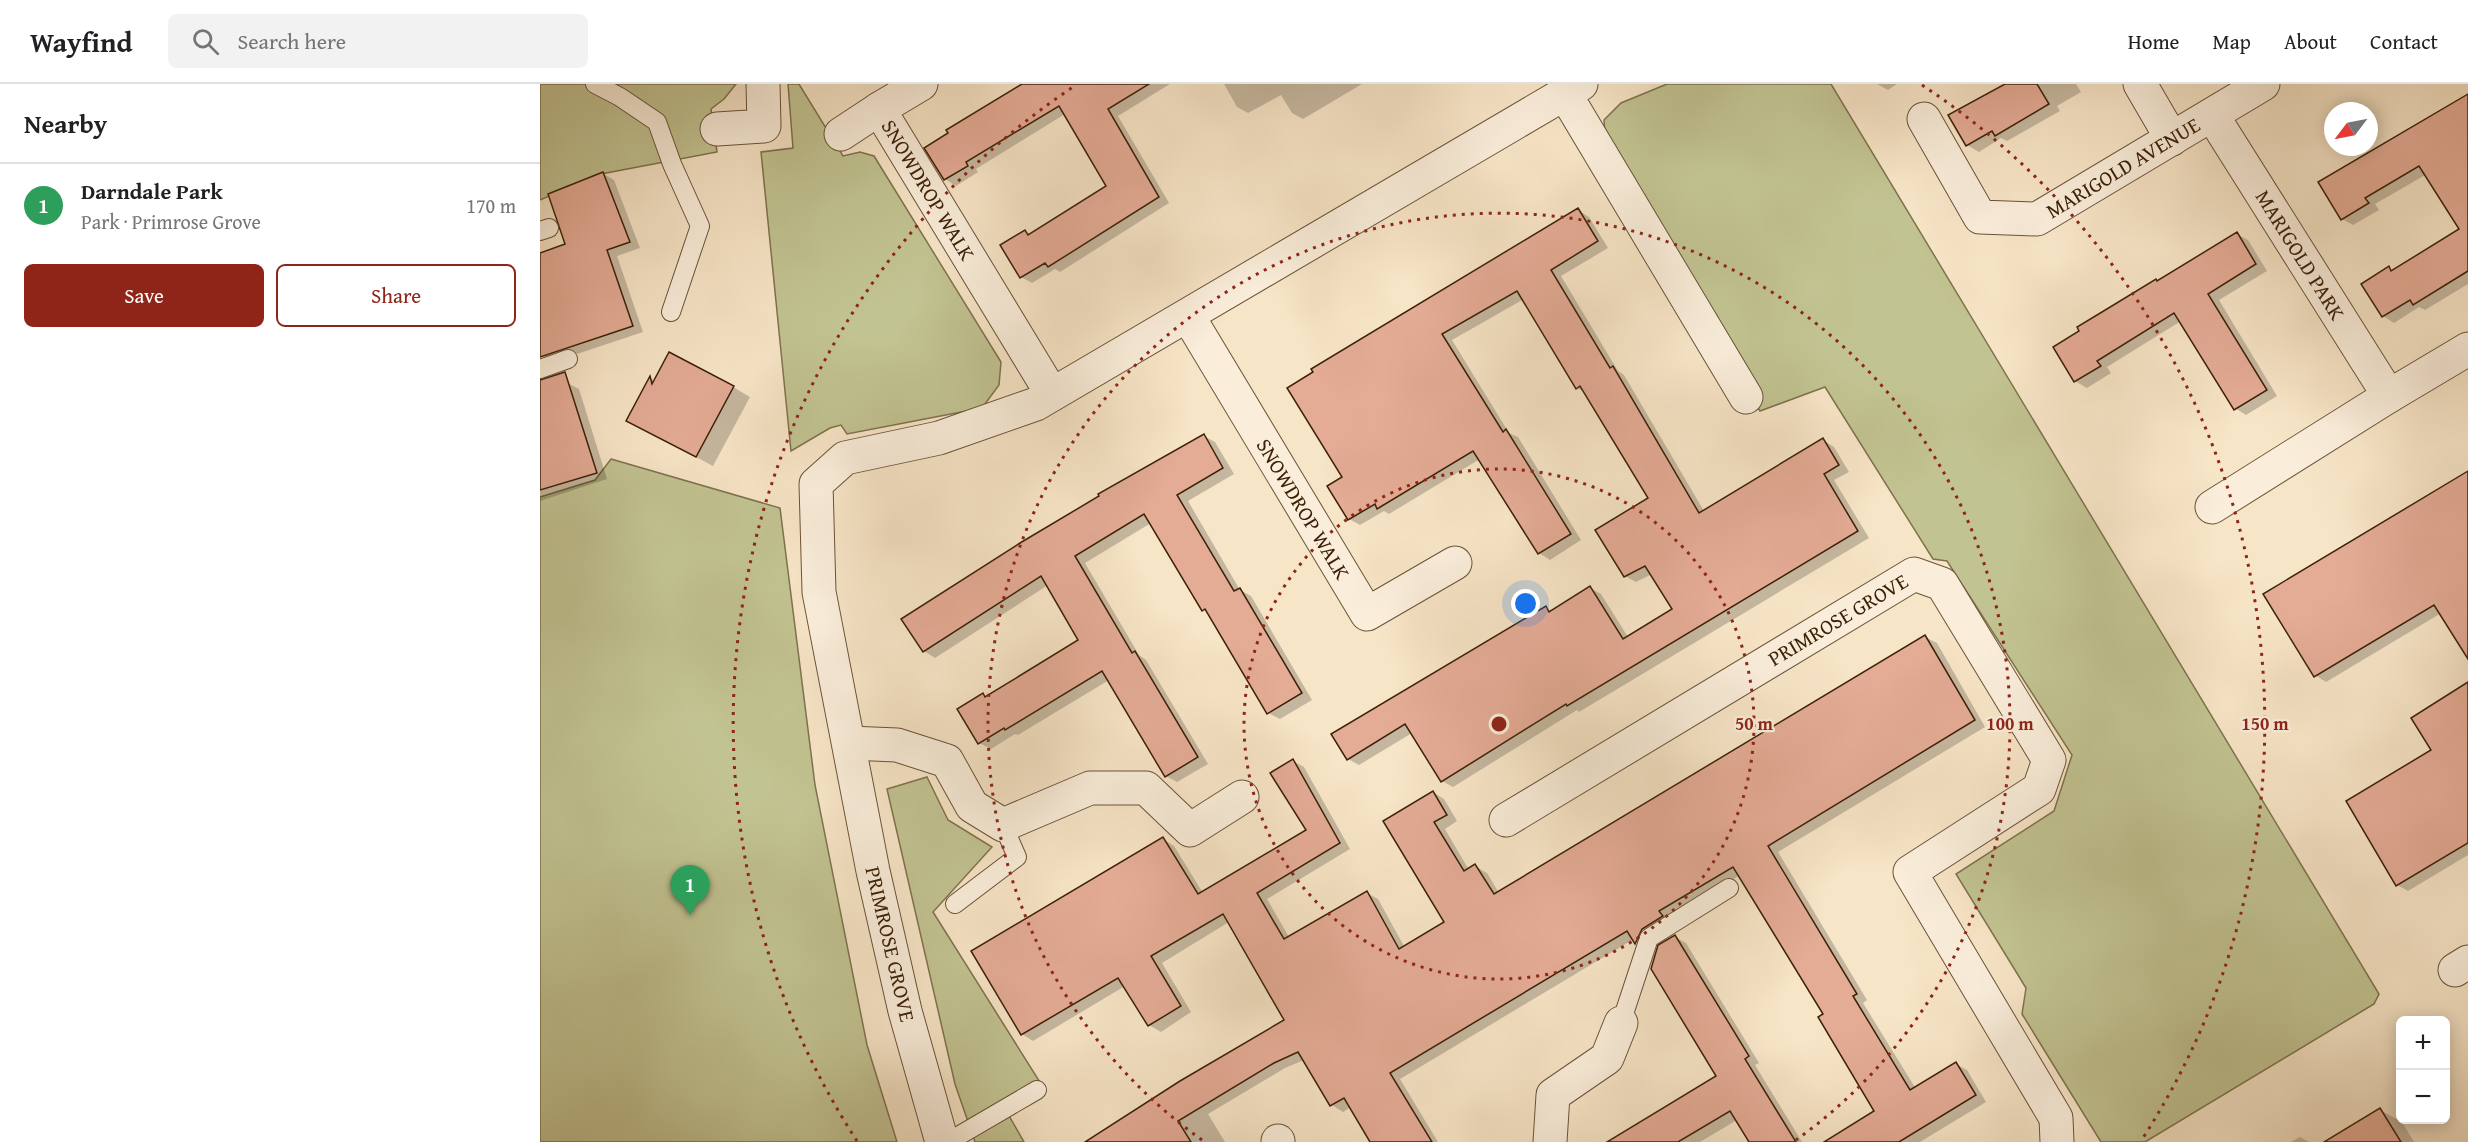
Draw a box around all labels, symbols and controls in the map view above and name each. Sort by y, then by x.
search box [168,14,588,68]
text: Wayfind [30,21,132,62]
icon: search [189,25,222,58]
text: Search here [237,25,346,57]
text: Home [2128,26,2179,57]
text: Map [2212,26,2251,57]
text: About [2284,26,2337,57]
text: Contact [2370,26,2438,57]
north arrow [2324,102,2378,156]
text: Nearby [24,104,107,143]
street label: MARIGOLD AVENUE [2040,109,2206,226]
street label: SNOWDROP WALK [874,113,983,267]
text: Darndale Park [81,175,223,207]
street label: MARIGOLD PARK [2248,184,2353,326]
text: 1 [38,191,49,220]
text: 170 m [466,191,516,220]
text: Park · Primrose Grove [81,207,261,236]
button: Save [24,264,264,327]
button: Share [276,264,516,327]
street label: SNOWDROP WALK [1249,432,1358,586]
street label: PRIMROSE GROVE [1762,565,1914,674]
your location [1511,589,1540,618]
text: 50 m [1735,710,1774,737]
text: 100 m [1986,710,2034,737]
text: 150 m [2241,710,2289,737]
centre of rings [1489,714,1509,734]
street label: PRIMROSE GROVE [858,863,923,1025]
pin: 1 [670,866,710,915]
map controls [2396,1016,2450,1124]
button: + [2396,1016,2450,1070]
button: − [2396,1070,2450,1124]

